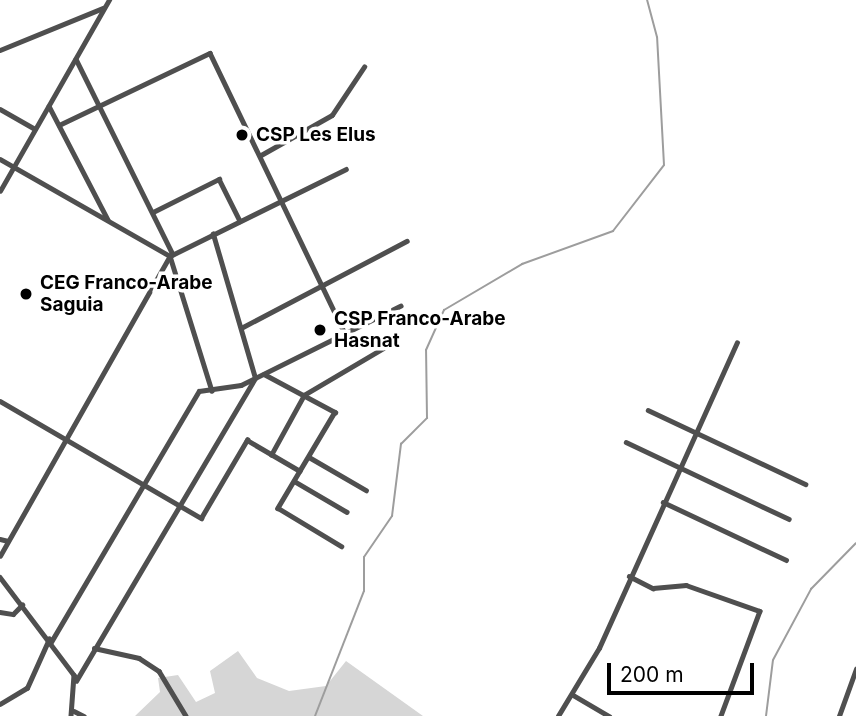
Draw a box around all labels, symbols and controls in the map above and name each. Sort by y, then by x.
place label: CSP Les Elus [256,124,376,146]
marker: CSP Les Elus [234,127,250,143]
place label: CEG Franco-Arabe Saguia [40,272,213,316]
marker: CEG Franco-Arabe Saguia [18,286,34,302]
place label: CSP Franco-Arabe Hasnat [334,308,505,352]
marker: CSP Franco-Arabe Hasnat [312,322,328,338]
scale bar [611,650,758,694]
text: 200 m [620,662,684,687]

